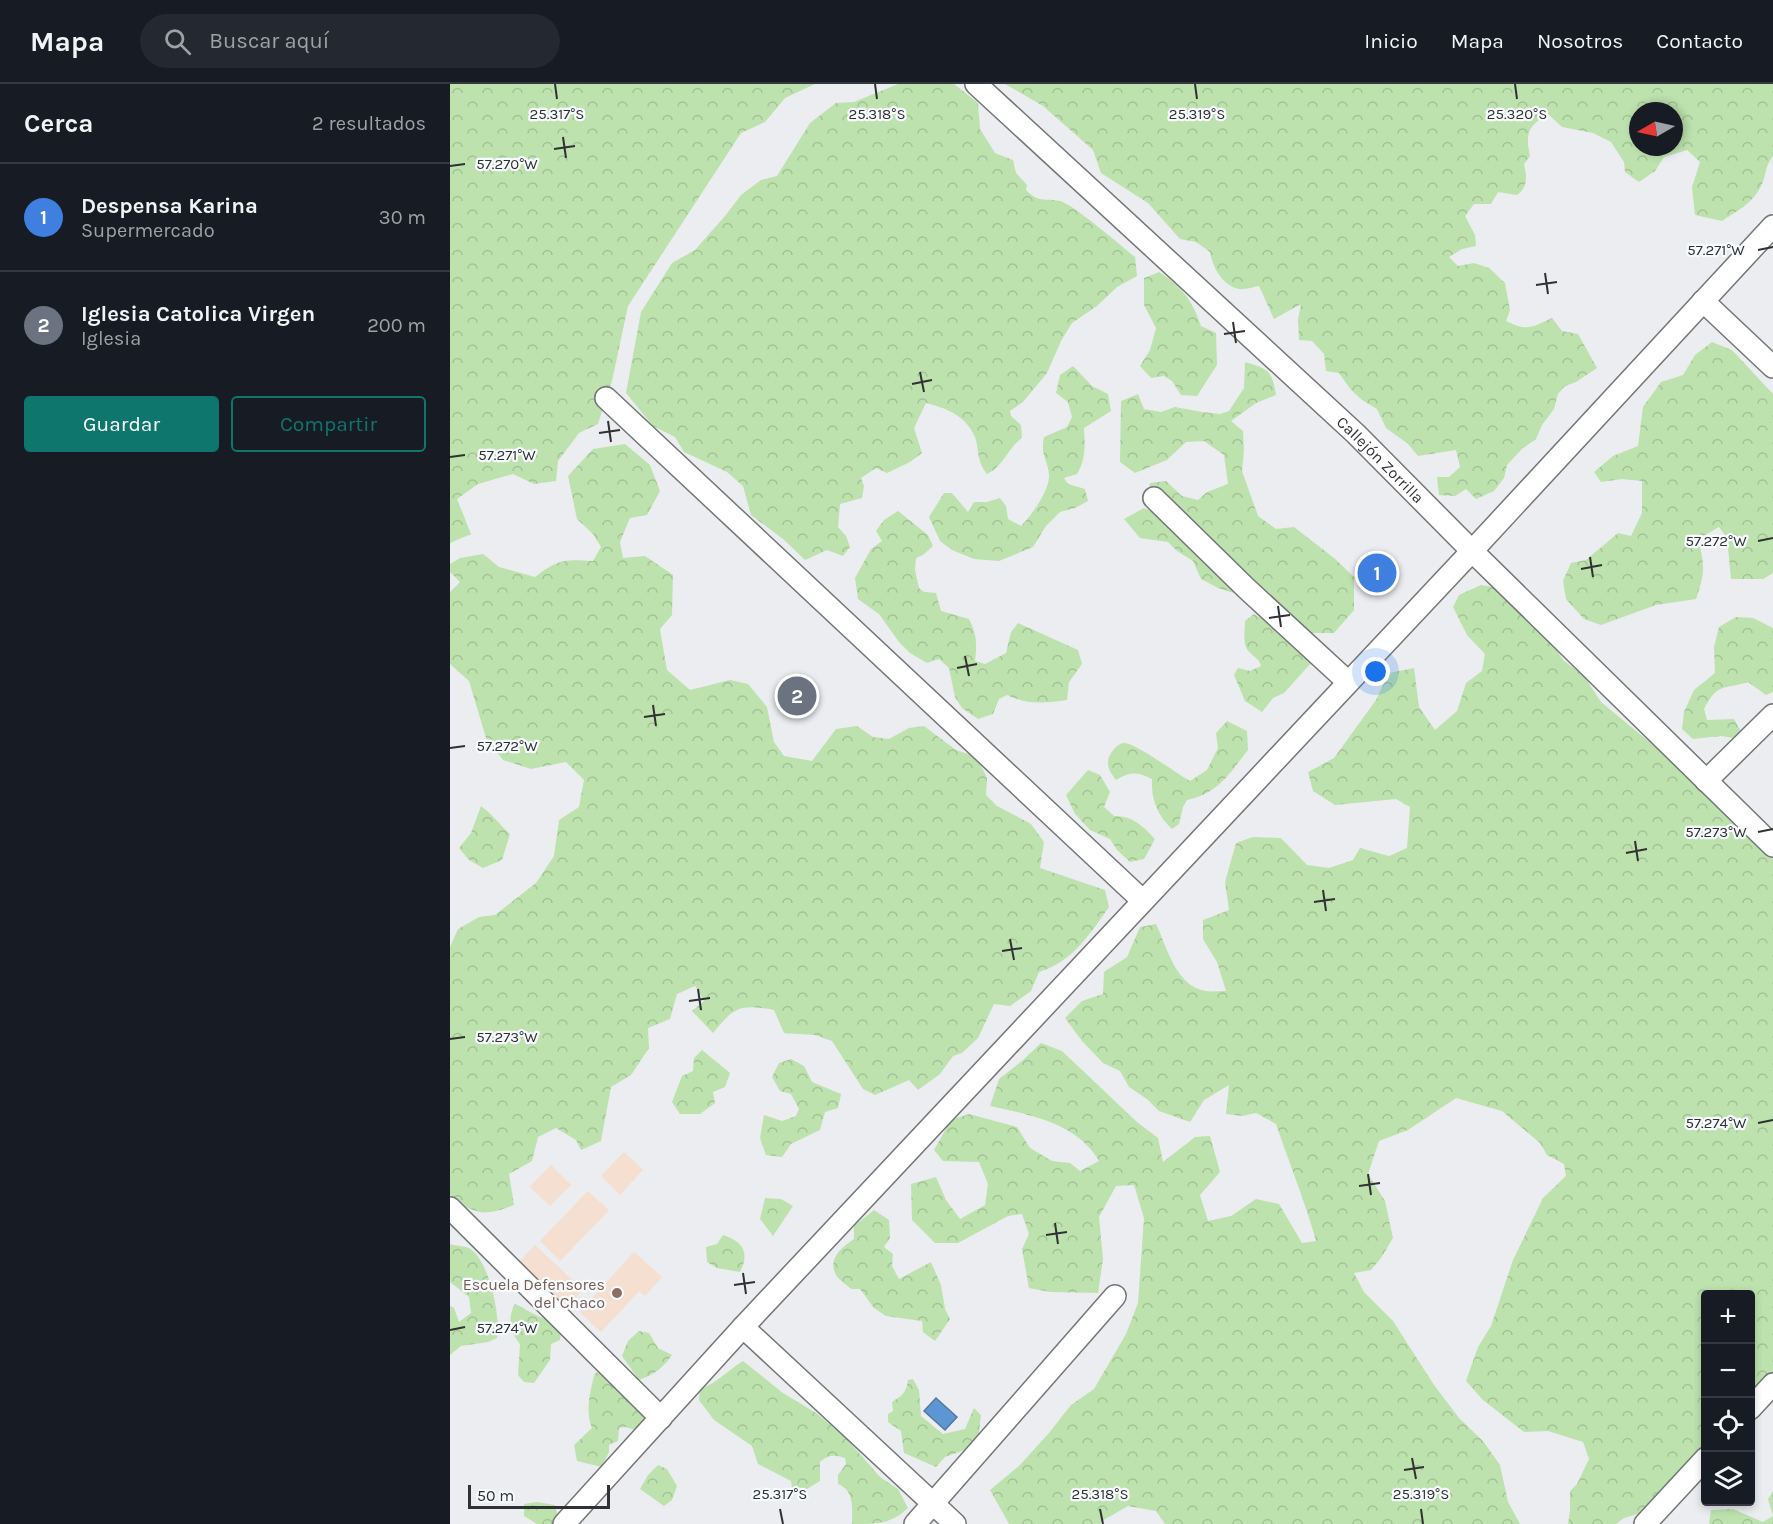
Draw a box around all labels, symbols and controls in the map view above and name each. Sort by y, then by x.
search box [140,14,560,68]
text: Mapa [30,25,104,58]
icon: search [161,25,194,58]
text: Buscar aquí [209,28,329,54]
text: Inicio [1364,29,1418,53]
text: Mapa [1451,29,1504,53]
text: Nosotros [1537,29,1623,53]
text: Contacto [1656,29,1743,53]
north arrow [1629,102,1683,156]
text: 25.317°S [530,105,584,123]
text: 25.318°S [848,105,906,123]
text: 25.319°S [1169,105,1225,123]
text: 25.320°S [1487,105,1547,123]
text: Cerca [24,108,93,139]
text: 2 resultados [312,112,426,135]
text: 57.270°W [476,155,538,173]
text: Despensa Karina [81,193,258,219]
text: 1 [40,206,47,229]
text: 30 m [379,206,426,229]
text: Supermercado [81,219,215,242]
text: 57.271°W [1687,241,1745,259]
text: Iglesia Catolica Virgen [81,301,315,327]
text: 2 [37,314,50,337]
text: 200 m [367,314,426,337]
text: Iglesia [81,327,141,350]
button: Guardar [24,396,219,452]
button: Compartir [231,396,426,452]
street label: Callejón Zorrilla [1333,412,1428,507]
text: 57.271°W [478,446,536,464]
text: 57.272°W [1685,532,1747,550]
pin: 1 [1358,550,1396,596]
your location [1361,657,1390,686]
pin: 2 [778,674,816,718]
text: 57.272°W [476,737,538,755]
text: 57.273°W [1685,823,1747,841]
text: 57.273°W [476,1028,538,1046]
text: 57.274°W [1686,1114,1747,1132]
place label: Escuela Defensores del Chaco [463,1275,605,1312]
marker: Escuela Defensores del Chaco [610,1286,624,1300]
map controls [1701,1290,1755,1506]
button: + [1701,1290,1755,1344]
text: 57.274°W [477,1319,538,1337]
button: − [1701,1344,1755,1398]
button: locate [1701,1398,1755,1452]
button: layers [1701,1452,1755,1506]
scale bar [468,1482,610,1510]
text: 25.317°S [753,1485,807,1503]
text: 25.318°S [1071,1485,1129,1503]
text: 25.319°S [1393,1485,1449,1503]
text: 50 m [477,1486,514,1505]

